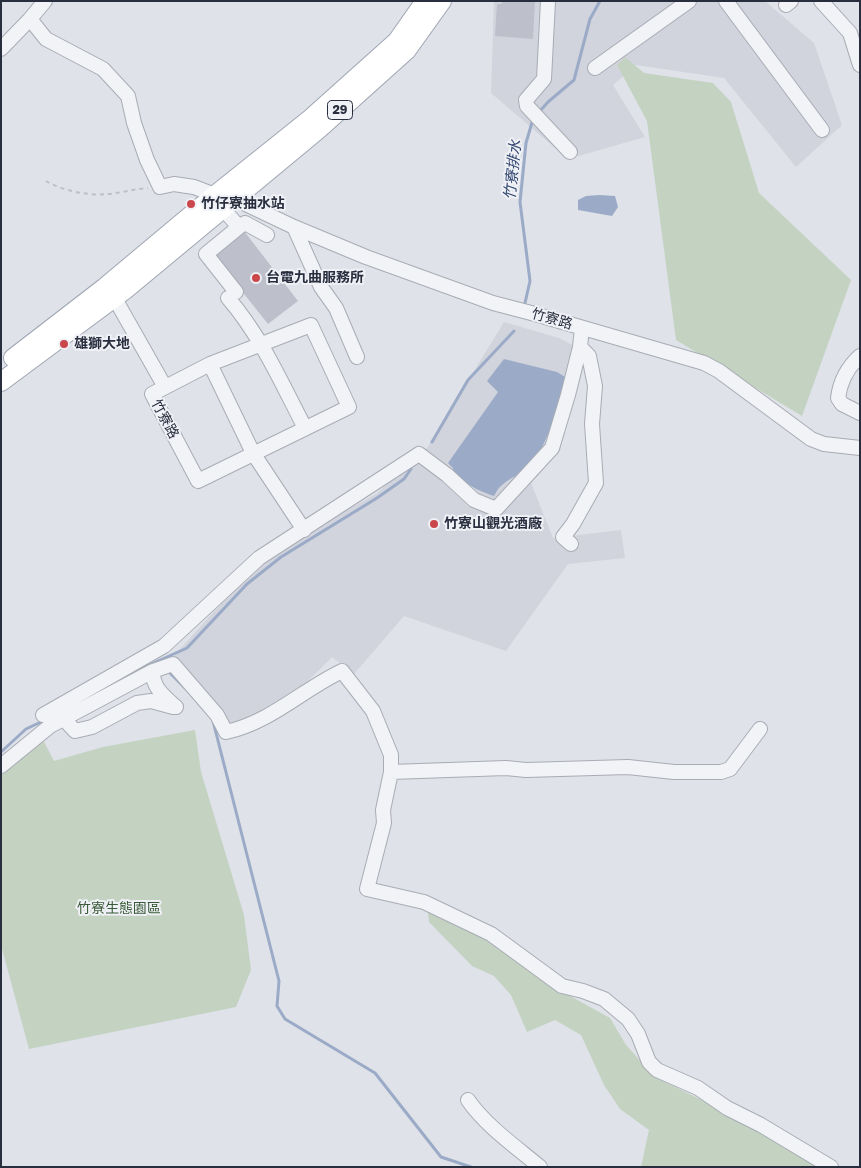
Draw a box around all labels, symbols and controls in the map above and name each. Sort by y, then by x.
road number: 29 [328,100,352,120]
water label: 竹寮排水 [501,139,525,201]
place label: 竹仔寮抽水站 [201,196,285,212]
marker: 竹仔寮抽水站 [185,198,197,210]
place label: 台電九曲服務所 [266,270,364,286]
marker: 台電九曲服務所 [250,272,262,284]
street label: 竹寮路 [529,305,575,333]
place label: 雄獅大地 [74,336,130,352]
marker: 雄獅大地 [58,338,70,350]
street label: 竹寮路 [148,397,182,441]
place label: 竹寮山觀光酒廠 [444,516,542,532]
marker: 竹寮山觀光酒廠 [428,518,440,530]
park label: 竹寮生態園區 [77,901,161,917]

